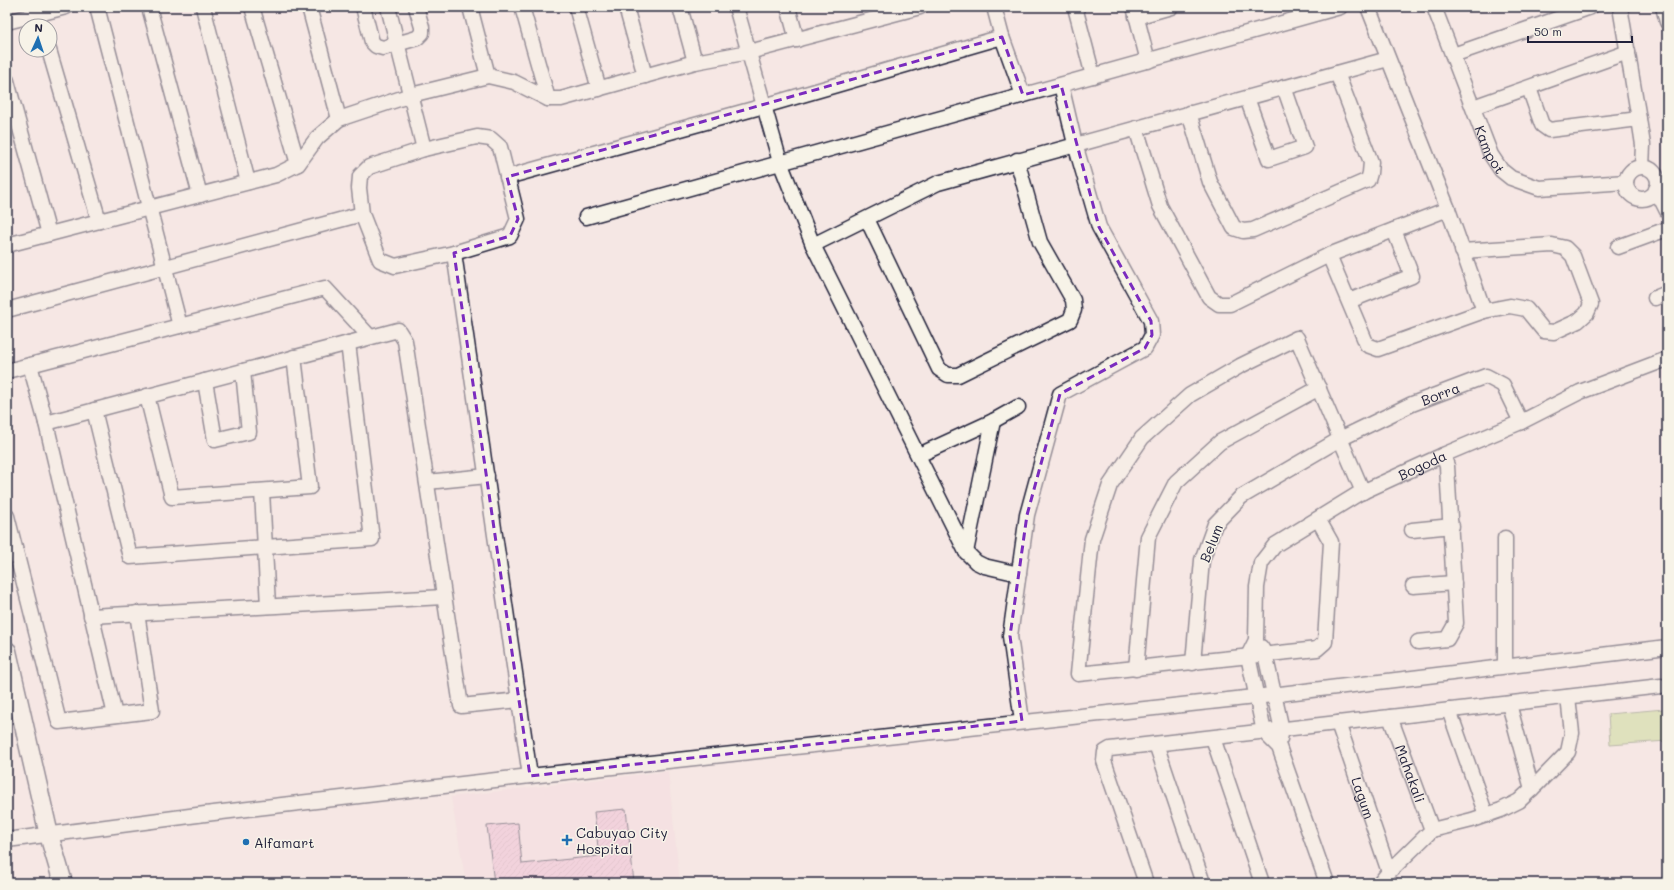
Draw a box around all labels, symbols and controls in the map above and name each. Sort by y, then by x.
north arrow [18,18,58,58]
scale bar [1528,18,1632,44]
text: N [34,20,43,35]
text: 50 m [1534,23,1562,39]
street label: Kampot [1471,122,1510,177]
street label: Borra [1418,377,1462,409]
street label: Bogoda [1395,445,1449,484]
street label: Belum [1195,521,1227,565]
street label: Mahakali [1391,742,1430,805]
street label: Lagum [1348,774,1380,821]
place label: Cabuyao City Hospital [576,823,668,858]
place label: Alfamart [254,833,314,852]
marker: Cabuyao City Hospital [561,834,573,846]
marker: Alfamart [241,837,251,847]

